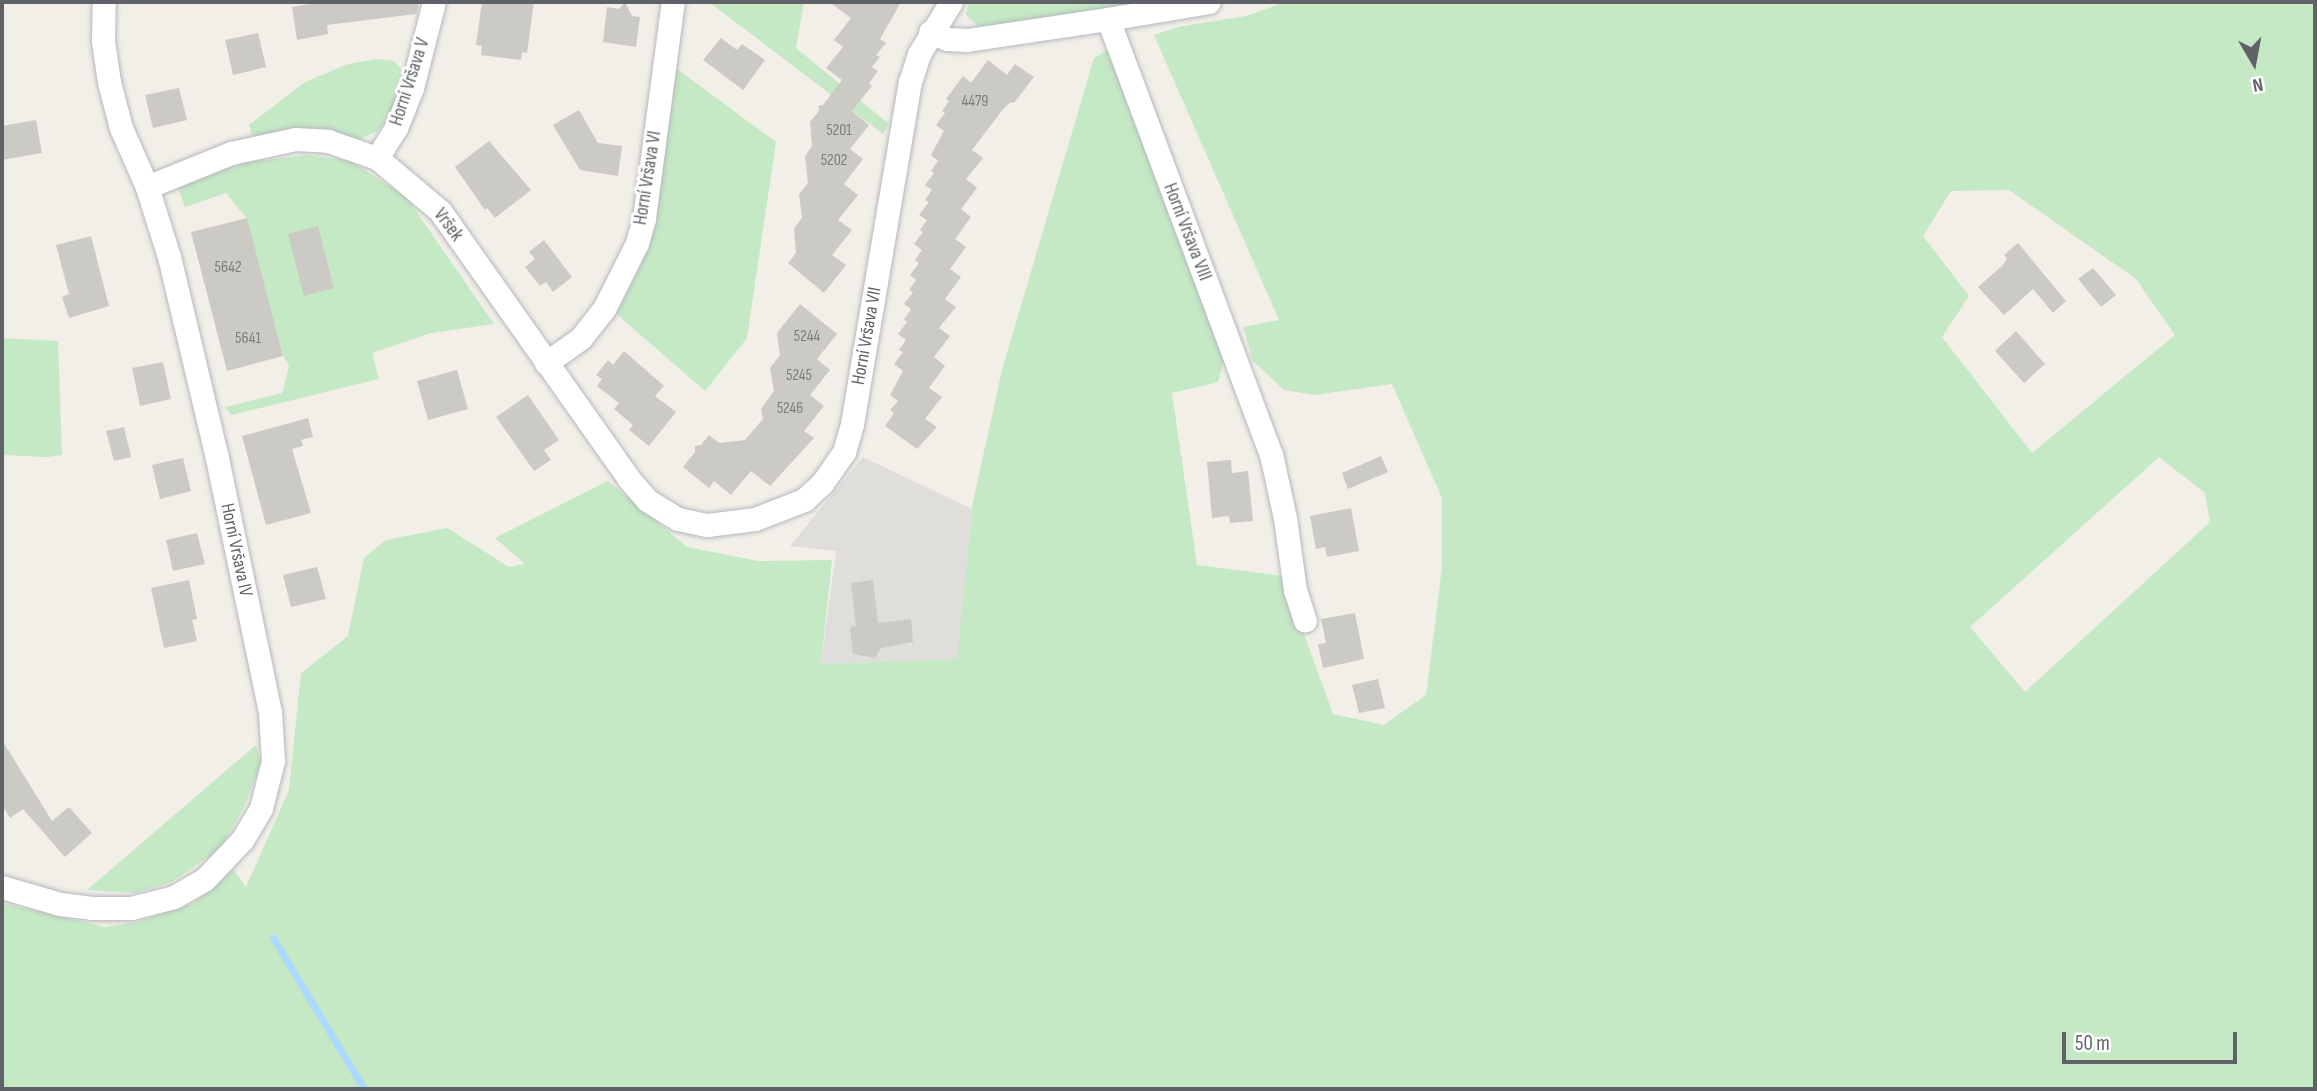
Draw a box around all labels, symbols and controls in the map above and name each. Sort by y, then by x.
north arrow [2219,28,2289,98]
street label: Horní Vršava V [385,35,435,129]
text: N [2251,72,2265,96]
house number: 4479 [962,92,988,112]
house number: 5201 [826,121,852,141]
street label: Horní Vršava VI [629,129,667,227]
house number: 5202 [821,151,847,171]
street label: Horní Vršava VIII [1158,180,1216,284]
street label: Vršek [428,204,468,246]
house number: 5642 [214,258,242,278]
street label: Horní Vršava VII [847,285,887,387]
house number: 5244 [794,327,820,347]
house number: 5641 [235,329,261,349]
house number: 5245 [786,366,812,386]
house number: 5246 [777,399,803,419]
street label: Horní Vršava IV [215,501,257,599]
scale bar [2065,1018,2240,1062]
text: 50 m [2075,1031,2110,1056]

